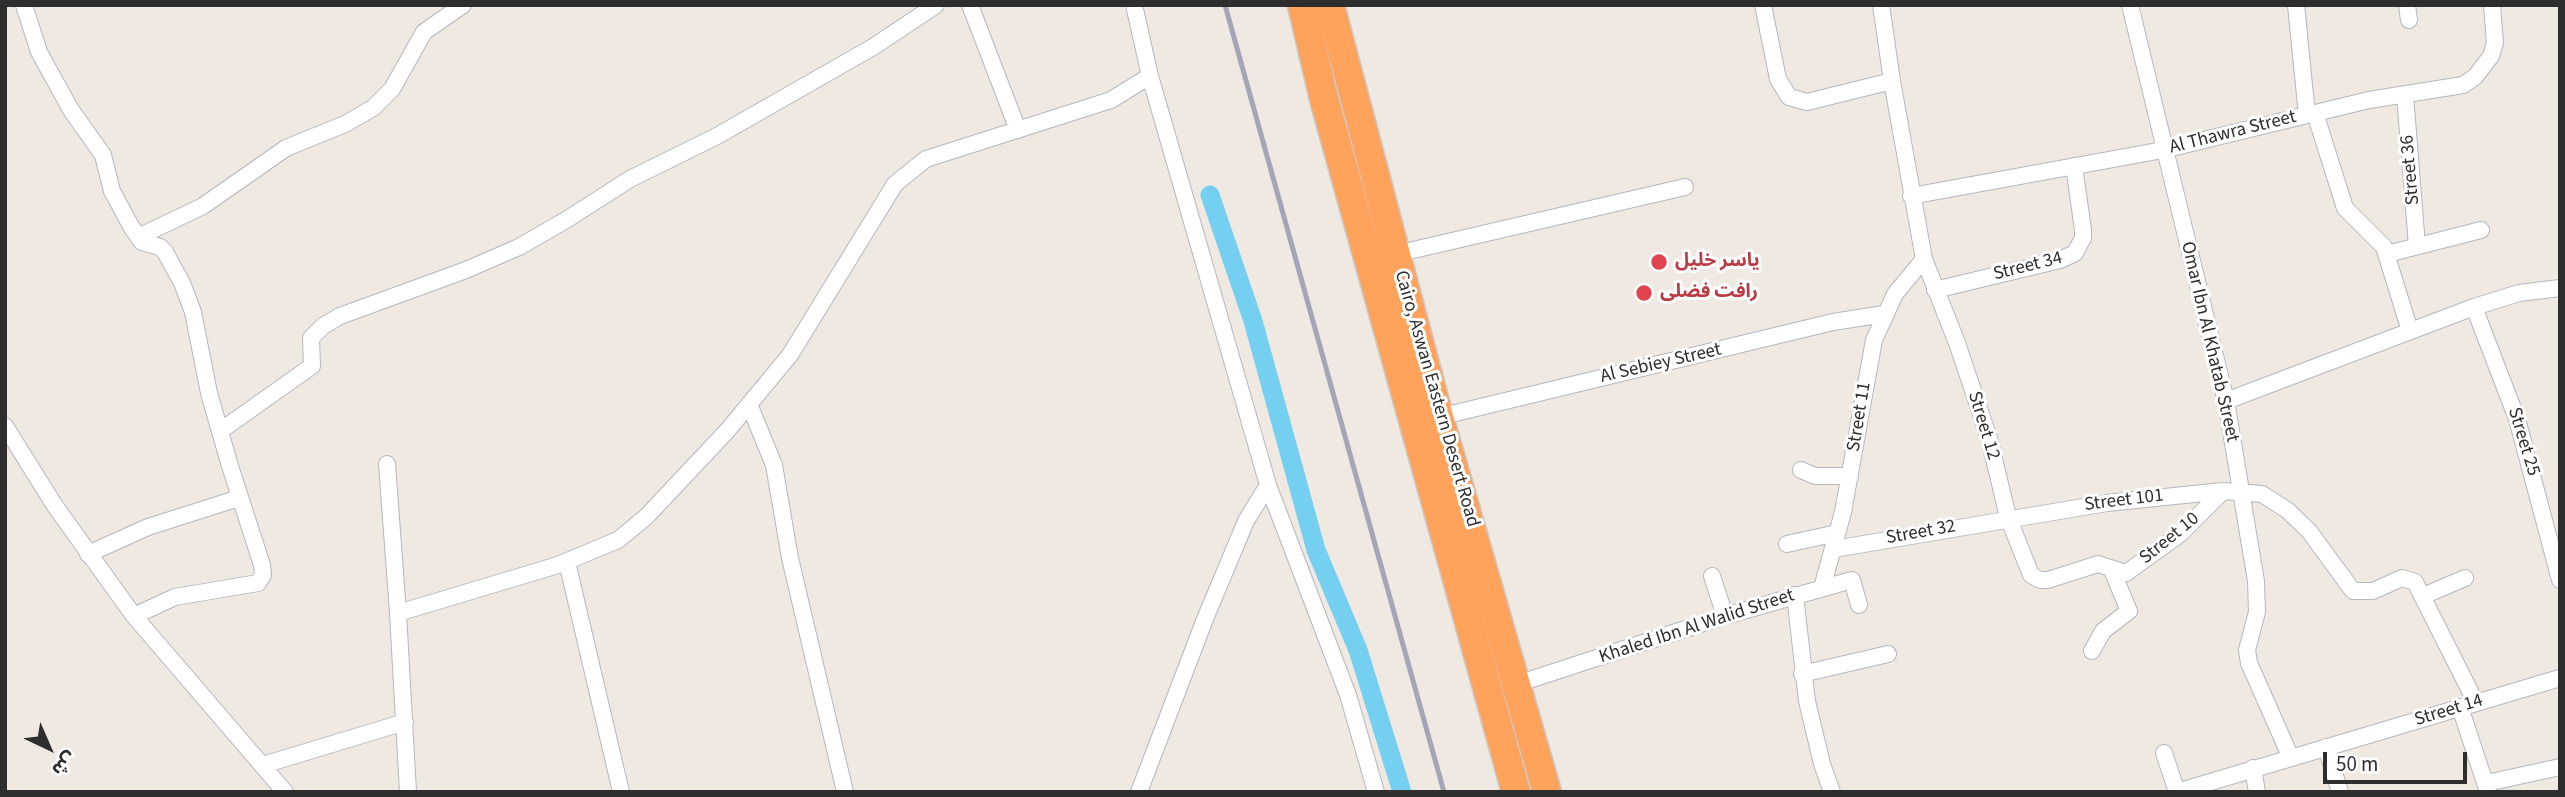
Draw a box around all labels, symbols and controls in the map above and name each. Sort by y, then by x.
street label: Al Thawra Street [2167,106,2299,160]
street label: Street 36 [2397,134,2425,206]
street label: Omar Ibn Al Khatab Street [2175,239,2243,445]
street label: Street 34 [1991,247,2065,287]
place label: ياسر خليل [1675,251,1760,273]
marker: ياسر خليل [1649,252,1669,272]
street label: Cairo, Aswan Eastern Desert Road [1388,268,1484,530]
place label: رافت فضلى [1660,282,1758,304]
marker: رافت فضلى [1634,283,1654,303]
street label: Al Sebiey Street [1598,339,1724,389]
street label: Street 11 [1843,381,1877,453]
street label: Street 12 [1962,389,2004,463]
street label: Street 25 [2502,405,2544,479]
street label: Street 101 [2083,485,2165,517]
street label: Street 10 [2136,508,2204,570]
street label: Street 32 [1884,516,1958,550]
street label: Khaled Ibn Al Walid Street [1597,585,1797,669]
street label: Street 14 [2412,690,2486,732]
north arrow [14,713,84,783]
scale bar [2327,738,2470,782]
text: ش [45,745,83,782]
text: 50 m [2336,749,2378,779]

